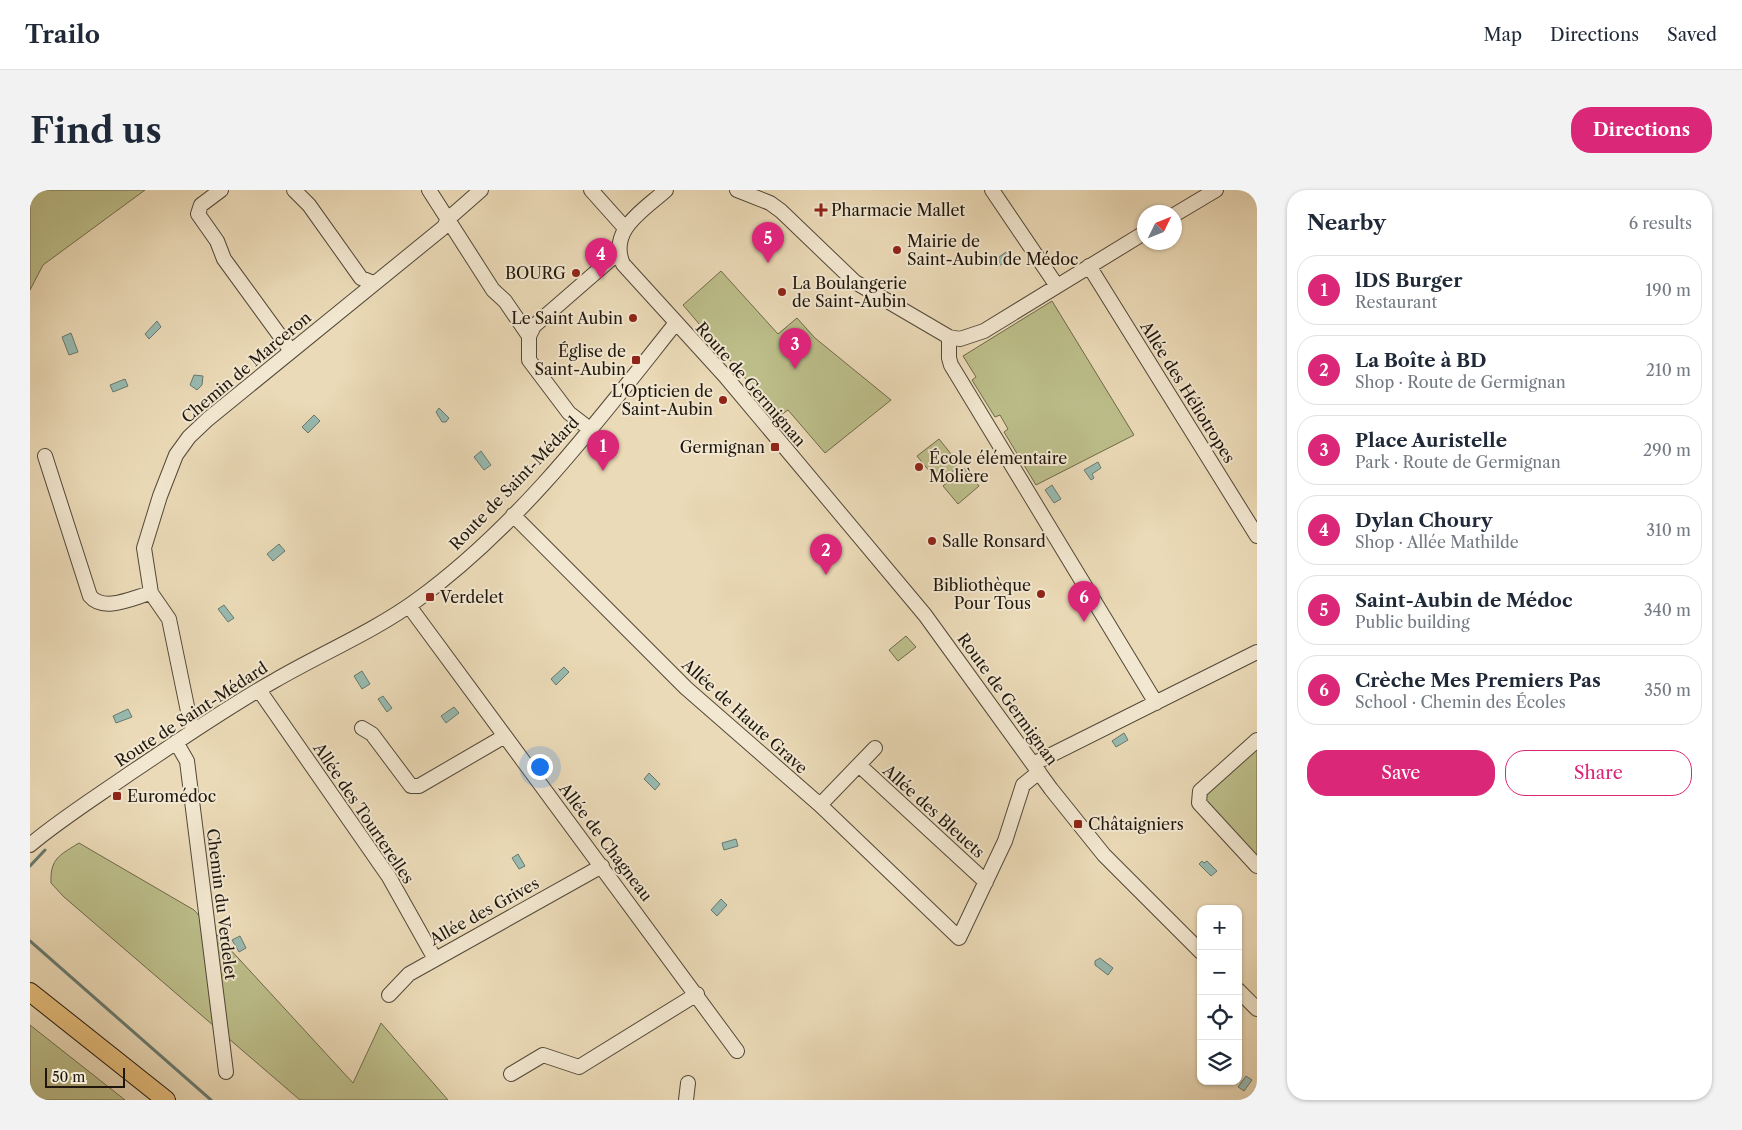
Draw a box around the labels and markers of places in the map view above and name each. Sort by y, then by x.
place label: Pharmacie Mallet [831,200,966,220]
marker: Pharmacie Mallet [815,204,827,216]
pin: 5 [752,222,784,263]
place label: Mairie de Saint-Aubin de Médoc [907,231,1078,269]
pin: 4 [585,238,617,279]
marker: Mairie de Saint-Aubin de Médoc [891,244,903,256]
place label: BOURG [505,263,566,283]
marker: BOURG [570,267,582,279]
place label: La Boulangerie de Saint-Aubin [792,273,907,311]
marker: La Boulangerie de Saint-Aubin [776,286,788,298]
place label: Le Saint Aubin [511,308,623,328]
marker: Le Saint Aubin [627,312,639,324]
pin: 3 [779,328,811,369]
place label: Église de Saint-Aubin [535,341,626,379]
marker: Église de Saint-Aubin [630,354,642,366]
place label: L'Opticien de Saint-Aubin [611,381,713,419]
marker: L'Opticien de Saint-Aubin [717,394,729,406]
pin: 1 [587,430,619,471]
place label: Germignan [680,437,765,457]
marker: Germignan [769,441,781,453]
place label: École élémentaire Molière [929,448,1067,486]
marker: École élémentaire Molière [913,461,925,473]
place label: Salle Ronsard [942,531,1046,551]
pin: 2 [810,534,842,575]
marker: Salle Ronsard [926,535,938,547]
place label: Bibliothèque Pour Tous [933,575,1031,613]
pin: 6 [1068,581,1100,622]
place label: Verdelet [439,587,504,607]
marker: Bibliothèque Pour Tous [1035,588,1047,600]
marker: Verdelet [424,591,436,603]
place label: Euromédoc [127,786,216,806]
marker: Euromédoc [111,790,123,802]
place label: Châtaigniers [1088,814,1184,834]
marker: Châtaigniers [1072,818,1084,830]

